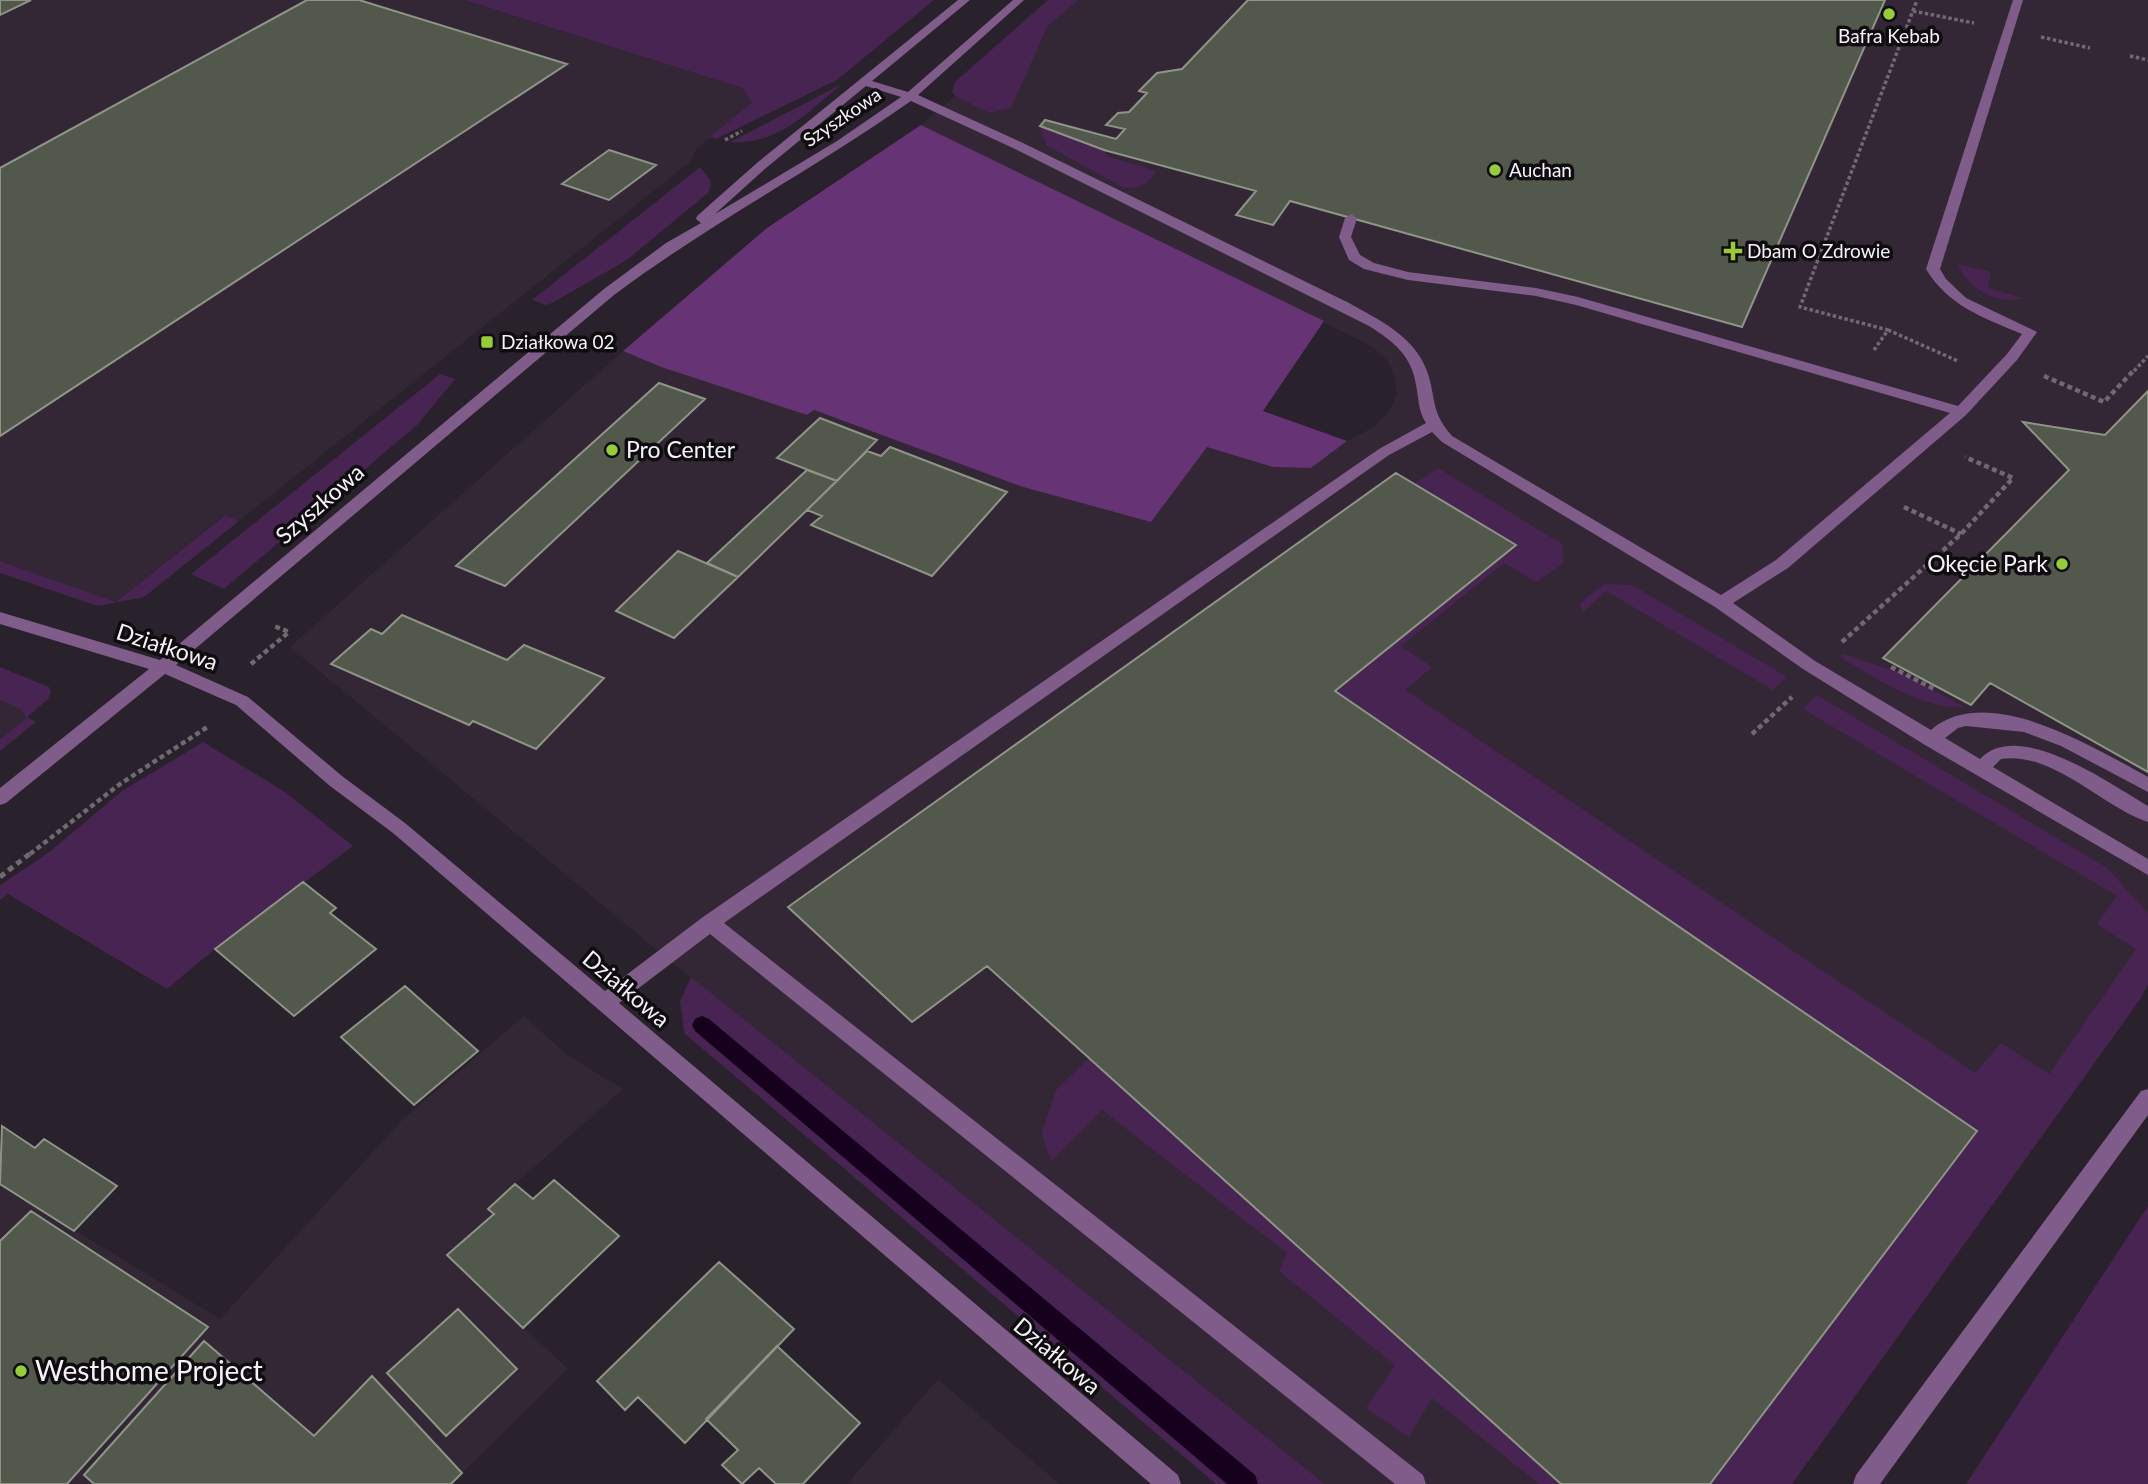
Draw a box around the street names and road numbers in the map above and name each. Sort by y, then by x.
street label: Szyszkowa [798,82,885,151]
street label: Szyszkowa [269,457,369,549]
street label: Działkowa [113,617,222,676]
street label: Działkowa [577,944,676,1033]
street label: Działkowa [1008,1311,1107,1400]

